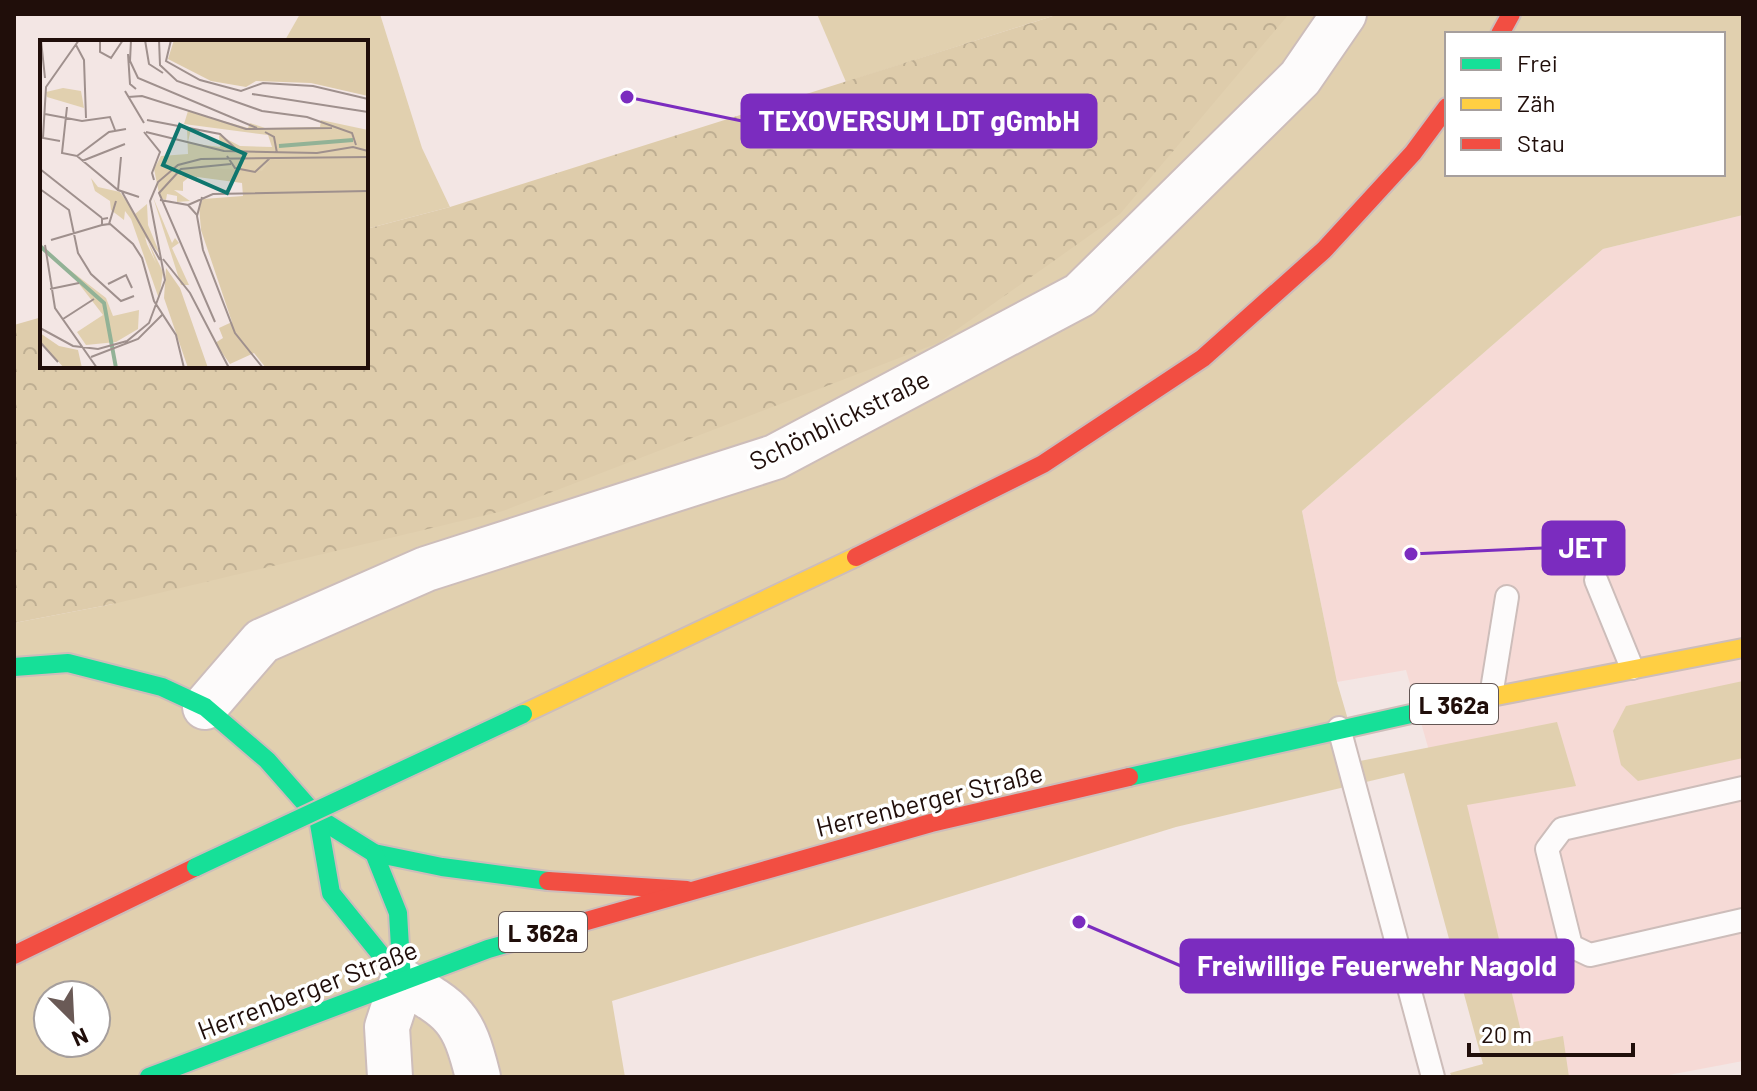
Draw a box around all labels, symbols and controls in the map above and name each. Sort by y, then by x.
legend [1445,32,1725,176]
inset map [40,40,368,368]
text: Frei [1517,48,1558,77]
text: Zäh [1517,88,1555,117]
callout: TEXOVERSUM LDT gGmbH [742,95,1096,147]
text: TEXOVERSUM LDT gGmbH [758,103,1080,137]
text: Stau [1517,128,1565,157]
street label: Schönblickstraße [744,362,934,476]
callout: JET [1543,522,1624,574]
text: JET [1558,530,1608,564]
road number: L 362a [1410,684,1498,724]
street label: Herrenberger Straße [812,756,1046,842]
road number: L 362a [499,912,587,952]
street label: Herrenberger Straße [193,933,421,1045]
callout: Freiwillige Feuerwehr Nagold [1181,940,1573,992]
text: Freiwillige Feuerwehr Nagold [1197,948,1557,982]
north arrow [32,979,112,1059]
scale bar [1469,1007,1633,1057]
text: 20 m [1481,1019,1532,1048]
text: N [69,1023,93,1053]

